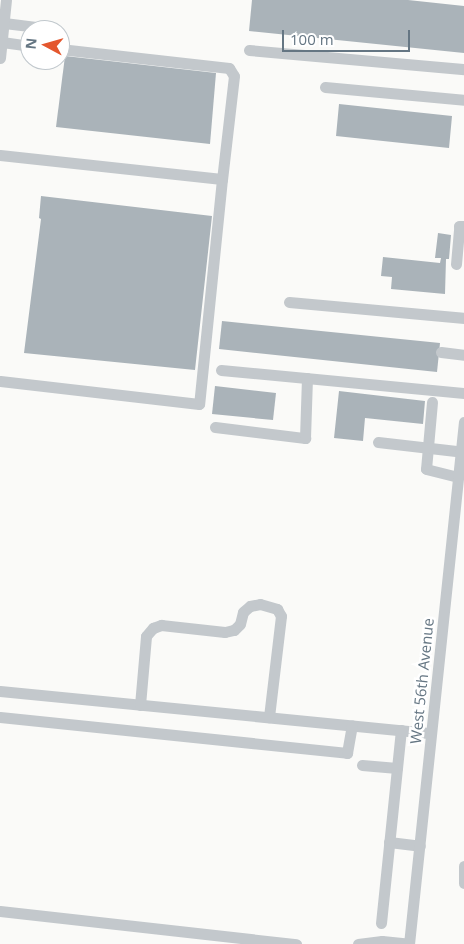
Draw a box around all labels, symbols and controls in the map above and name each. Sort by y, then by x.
north arrow [20,20,70,70]
scale bar [284,20,412,52]
text: 100 m [290,29,334,49]
text: N [21,37,41,50]
street label: West 56th Avenue [406,617,438,745]

